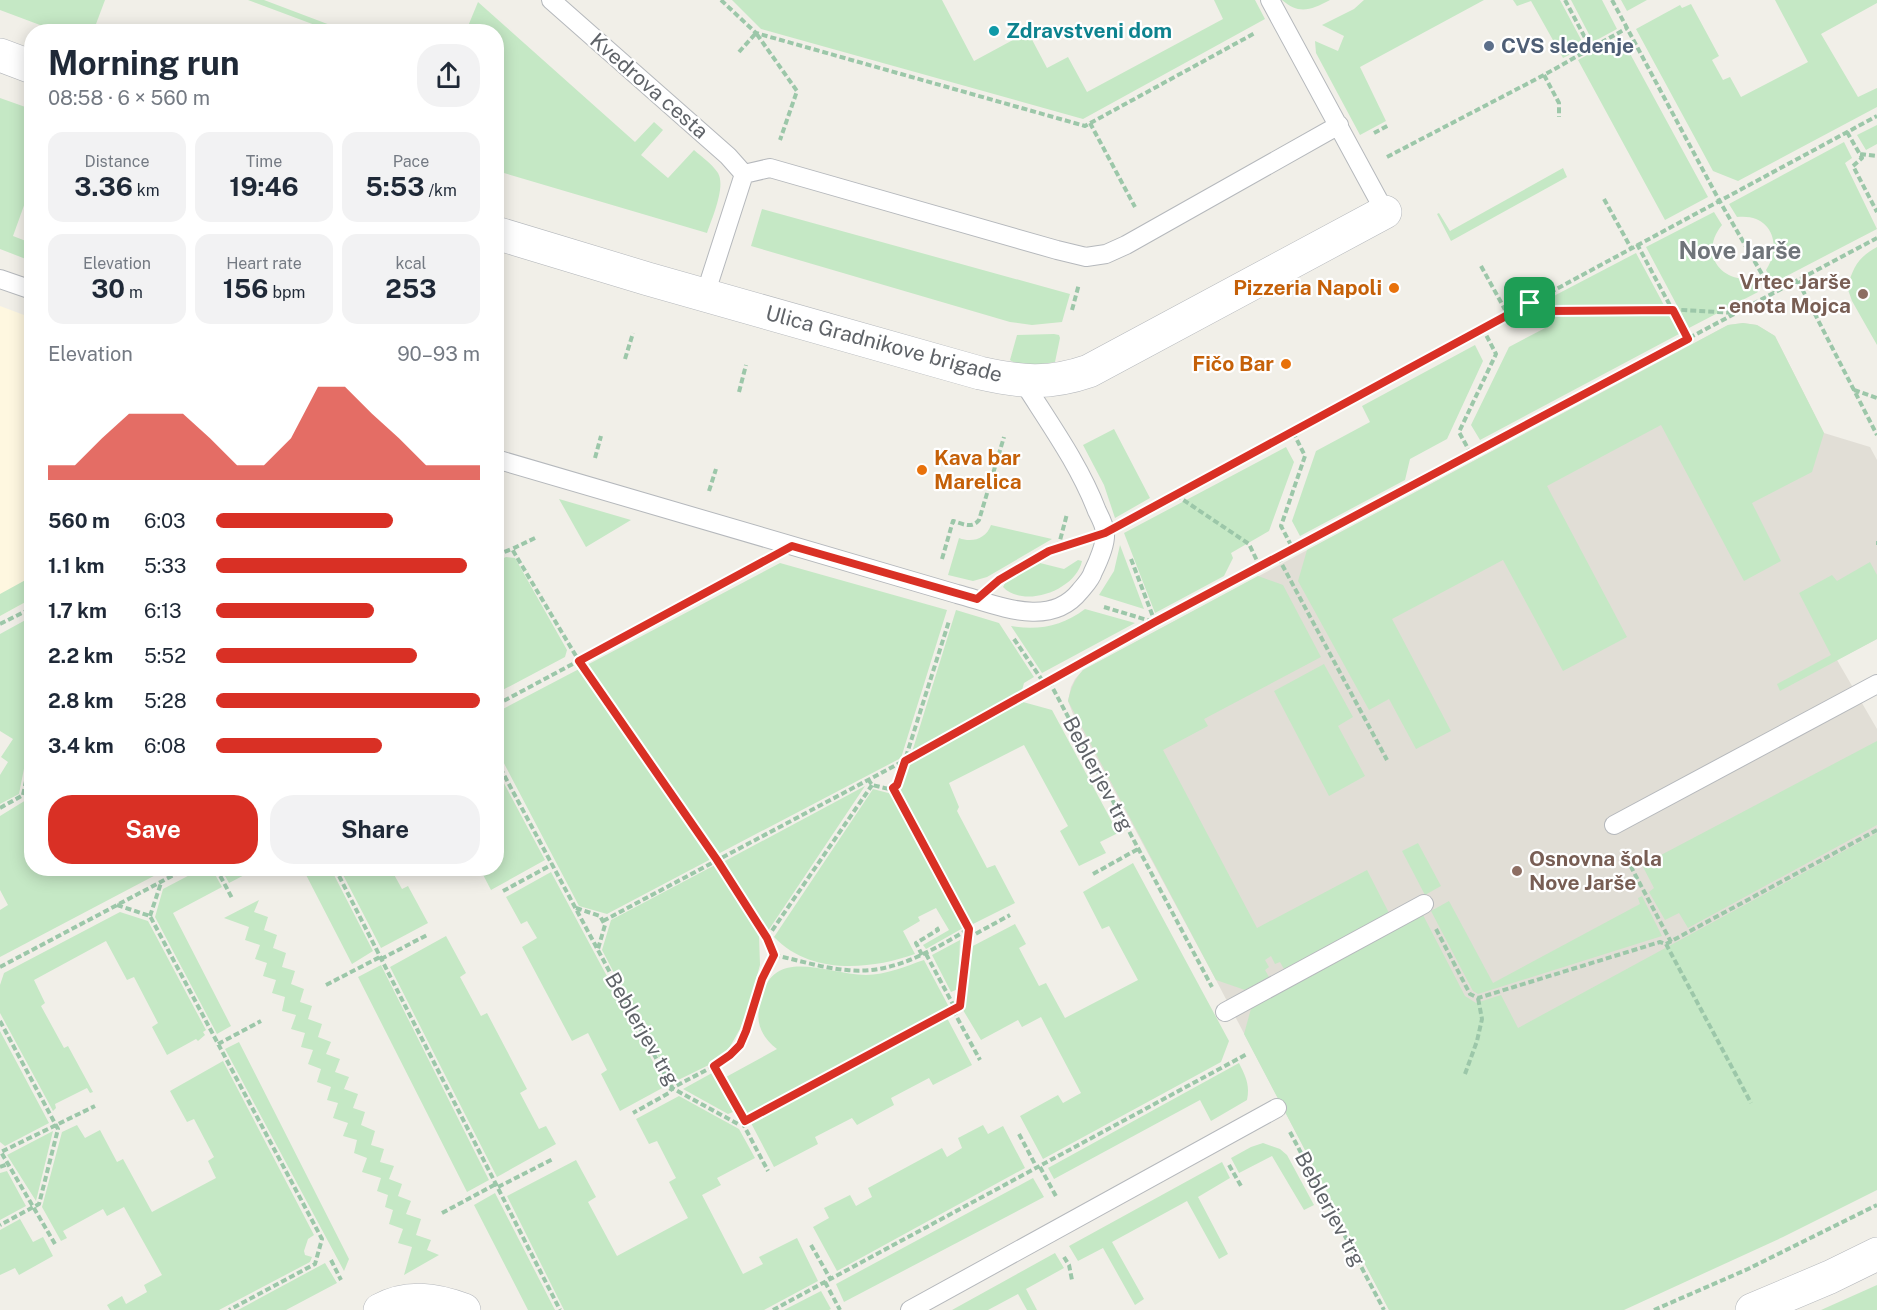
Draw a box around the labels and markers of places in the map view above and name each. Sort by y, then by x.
place label: Zdravstveni dom [1006,18,1172,43]
marker: Zdravstveni dom [987,24,1001,38]
place label: CVS sledenje [1501,33,1634,58]
marker: CVS sledenje [1482,39,1496,53]
place label: Vrtec Jarše - enota Mojca [1718,269,1851,318]
place label: Pizzeria Napoli [1233,275,1382,300]
pin [1504,277,1555,328]
marker: Pizzeria Napoli [1387,281,1401,295]
marker: Vrtec Jarše - enota Mojca [1856,287,1870,301]
place label: Fičo Bar [1192,351,1274,376]
marker: Fičo Bar [1279,357,1293,371]
place label: Kava bar Marelica [934,445,1022,494]
marker: Kava bar Marelica [915,463,929,477]
place label: Osnovna šola Nove Jarše [1529,846,1662,895]
marker: Osnovna šola Nove Jarše [1510,864,1524,878]

